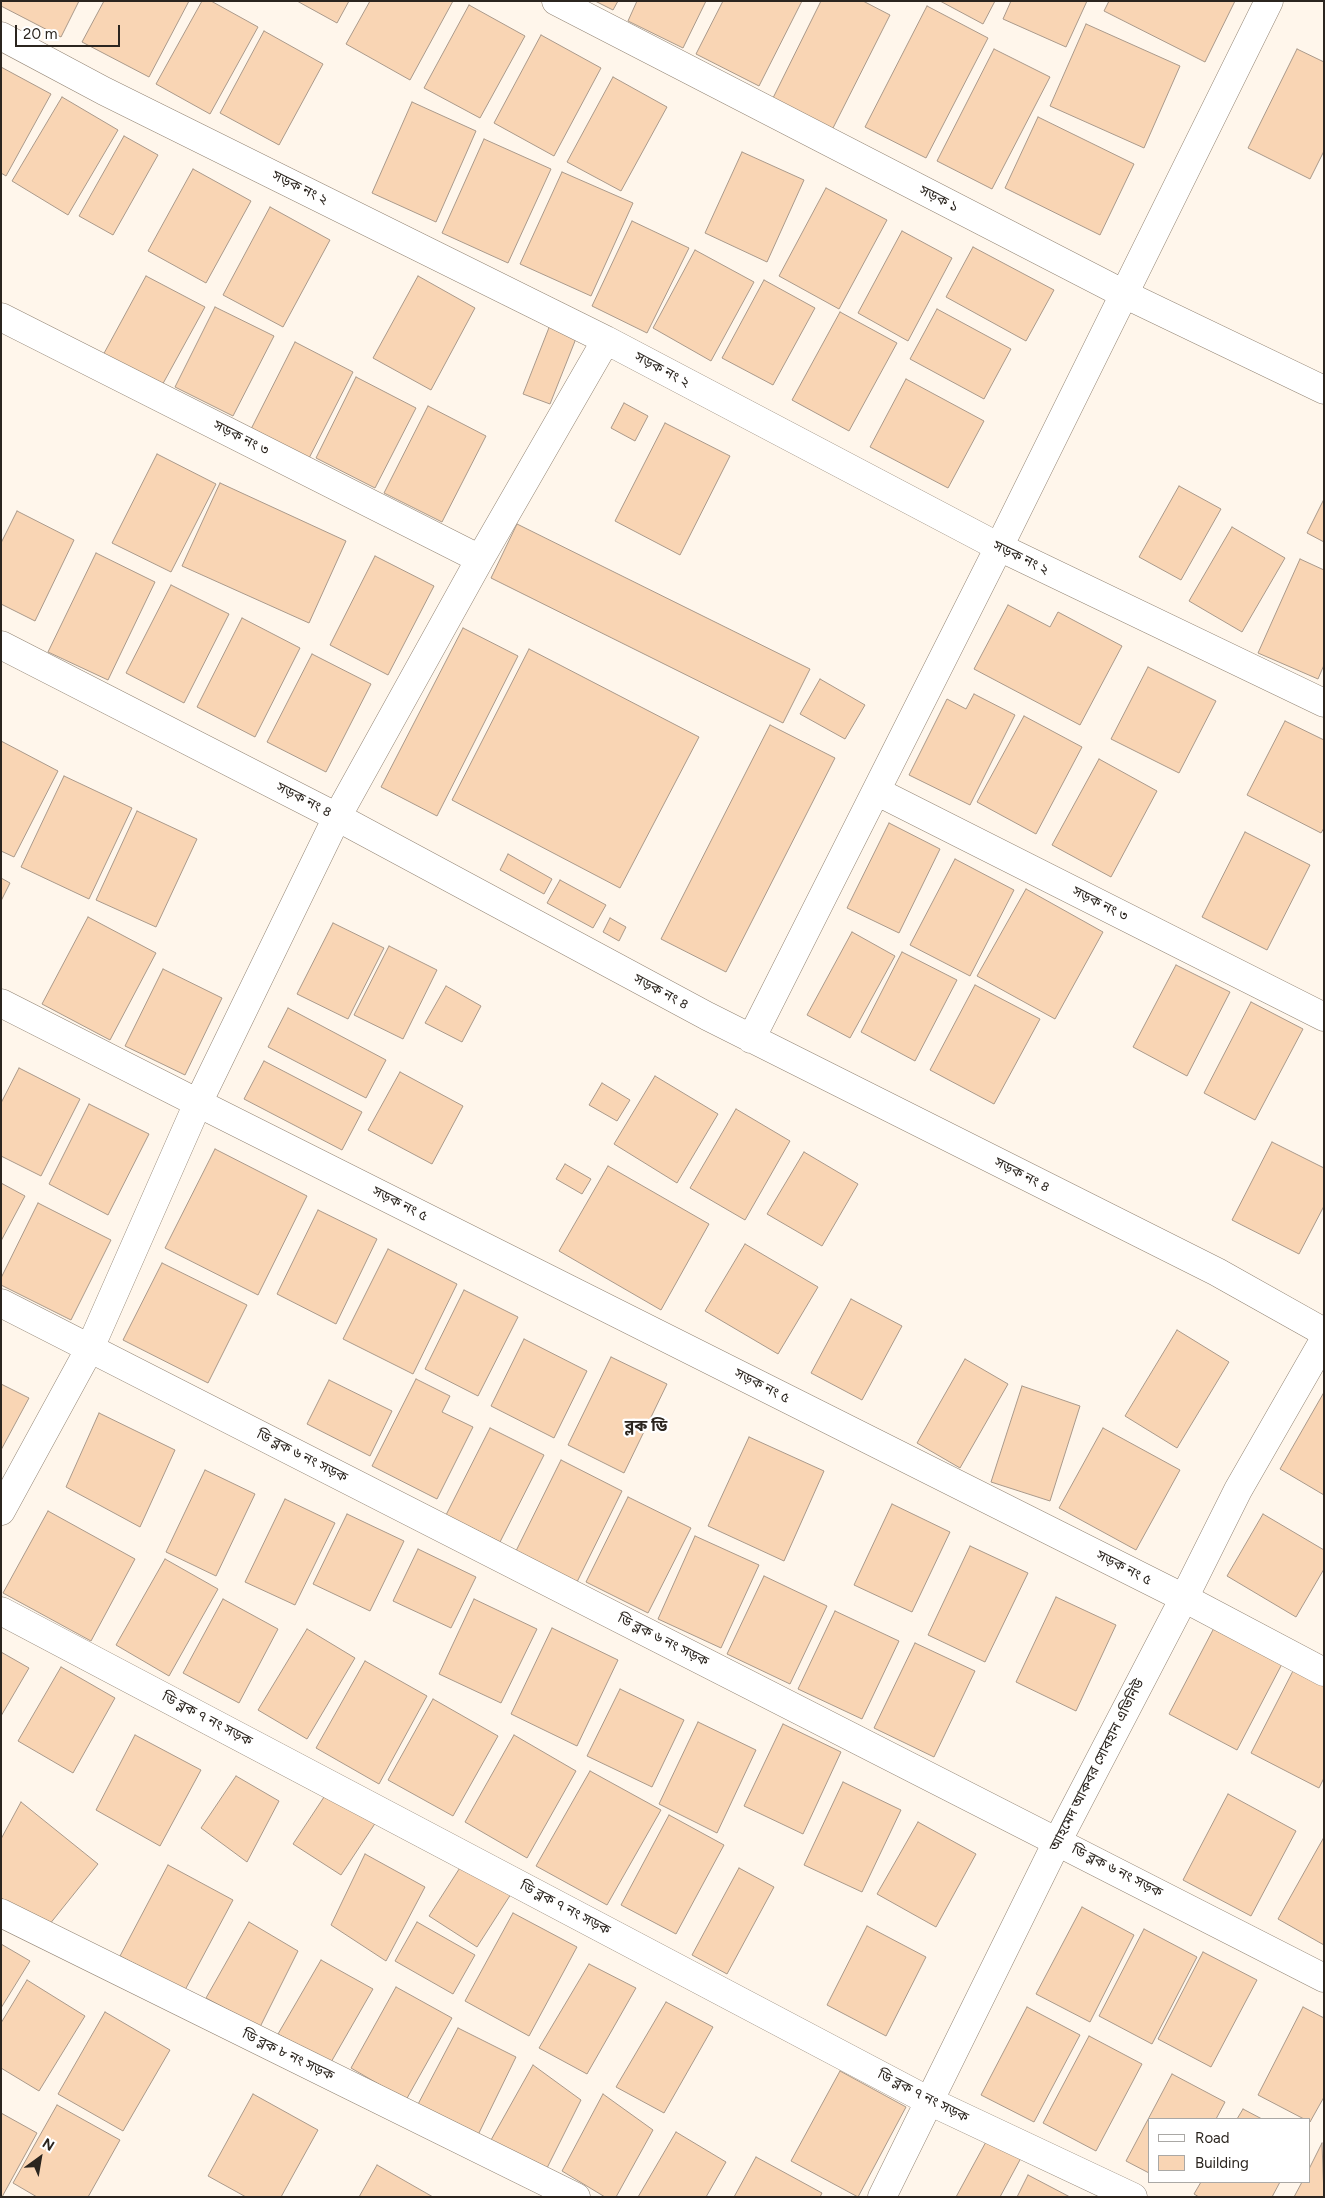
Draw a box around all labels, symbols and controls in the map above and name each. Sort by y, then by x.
scale bar [18,15,122,47]
text: 20 m [23,25,57,43]
street label: সড়ক নং ২ [269,167,331,209]
street label: সড়ক ১ [917,182,961,216]
street label: সড়ক নং ২ [632,349,692,391]
street label: সড়ক নং ৩ [211,417,271,459]
street label: সড়ক নং ২ [990,537,1052,579]
street label: সড়ক নং ৪ [274,779,334,821]
street label: সড়ক নং ৩ [1070,883,1130,925]
street label: সড়ক নং ৪ [631,971,691,1013]
street label: সড়ক নং ৪ [992,1154,1052,1196]
street label: সড়ক নং ৫ [370,1183,430,1225]
street label: সড়ক নং ৫ [732,1365,792,1407]
district label: ব্লক ডি [625,1416,667,1436]
street label: ডি ব্লক ৬ নং সড়ক [254,1426,350,1486]
street label: সড়ক নং ৫ [1094,1547,1154,1589]
street label: ডি ব্লক ৬ নং সড়ক [615,1610,711,1670]
street label: আহমেদ আকবর সোবহান এভিনিউ [1046,1676,1148,1854]
street label: ডি ব্লক ৭ নং সড়ক [159,1688,255,1750]
street label: ডি ব্লক ৬ নং সড়ক [1069,1841,1165,1901]
street label: ডি ব্লক ৭ নং সড়ক [517,1877,613,1939]
street label: ডি ব্লক ৮ নং সড়ক [239,2026,337,2084]
street label: ডি ব্লক ৭ নং সড়ক [875,2066,971,2126]
legend [1148,2118,1310,2183]
text: Road [1195,2129,1230,2147]
north arrow [15,2133,65,2183]
text: N [39,2135,57,2155]
text: Building [1195,2154,1249,2172]

